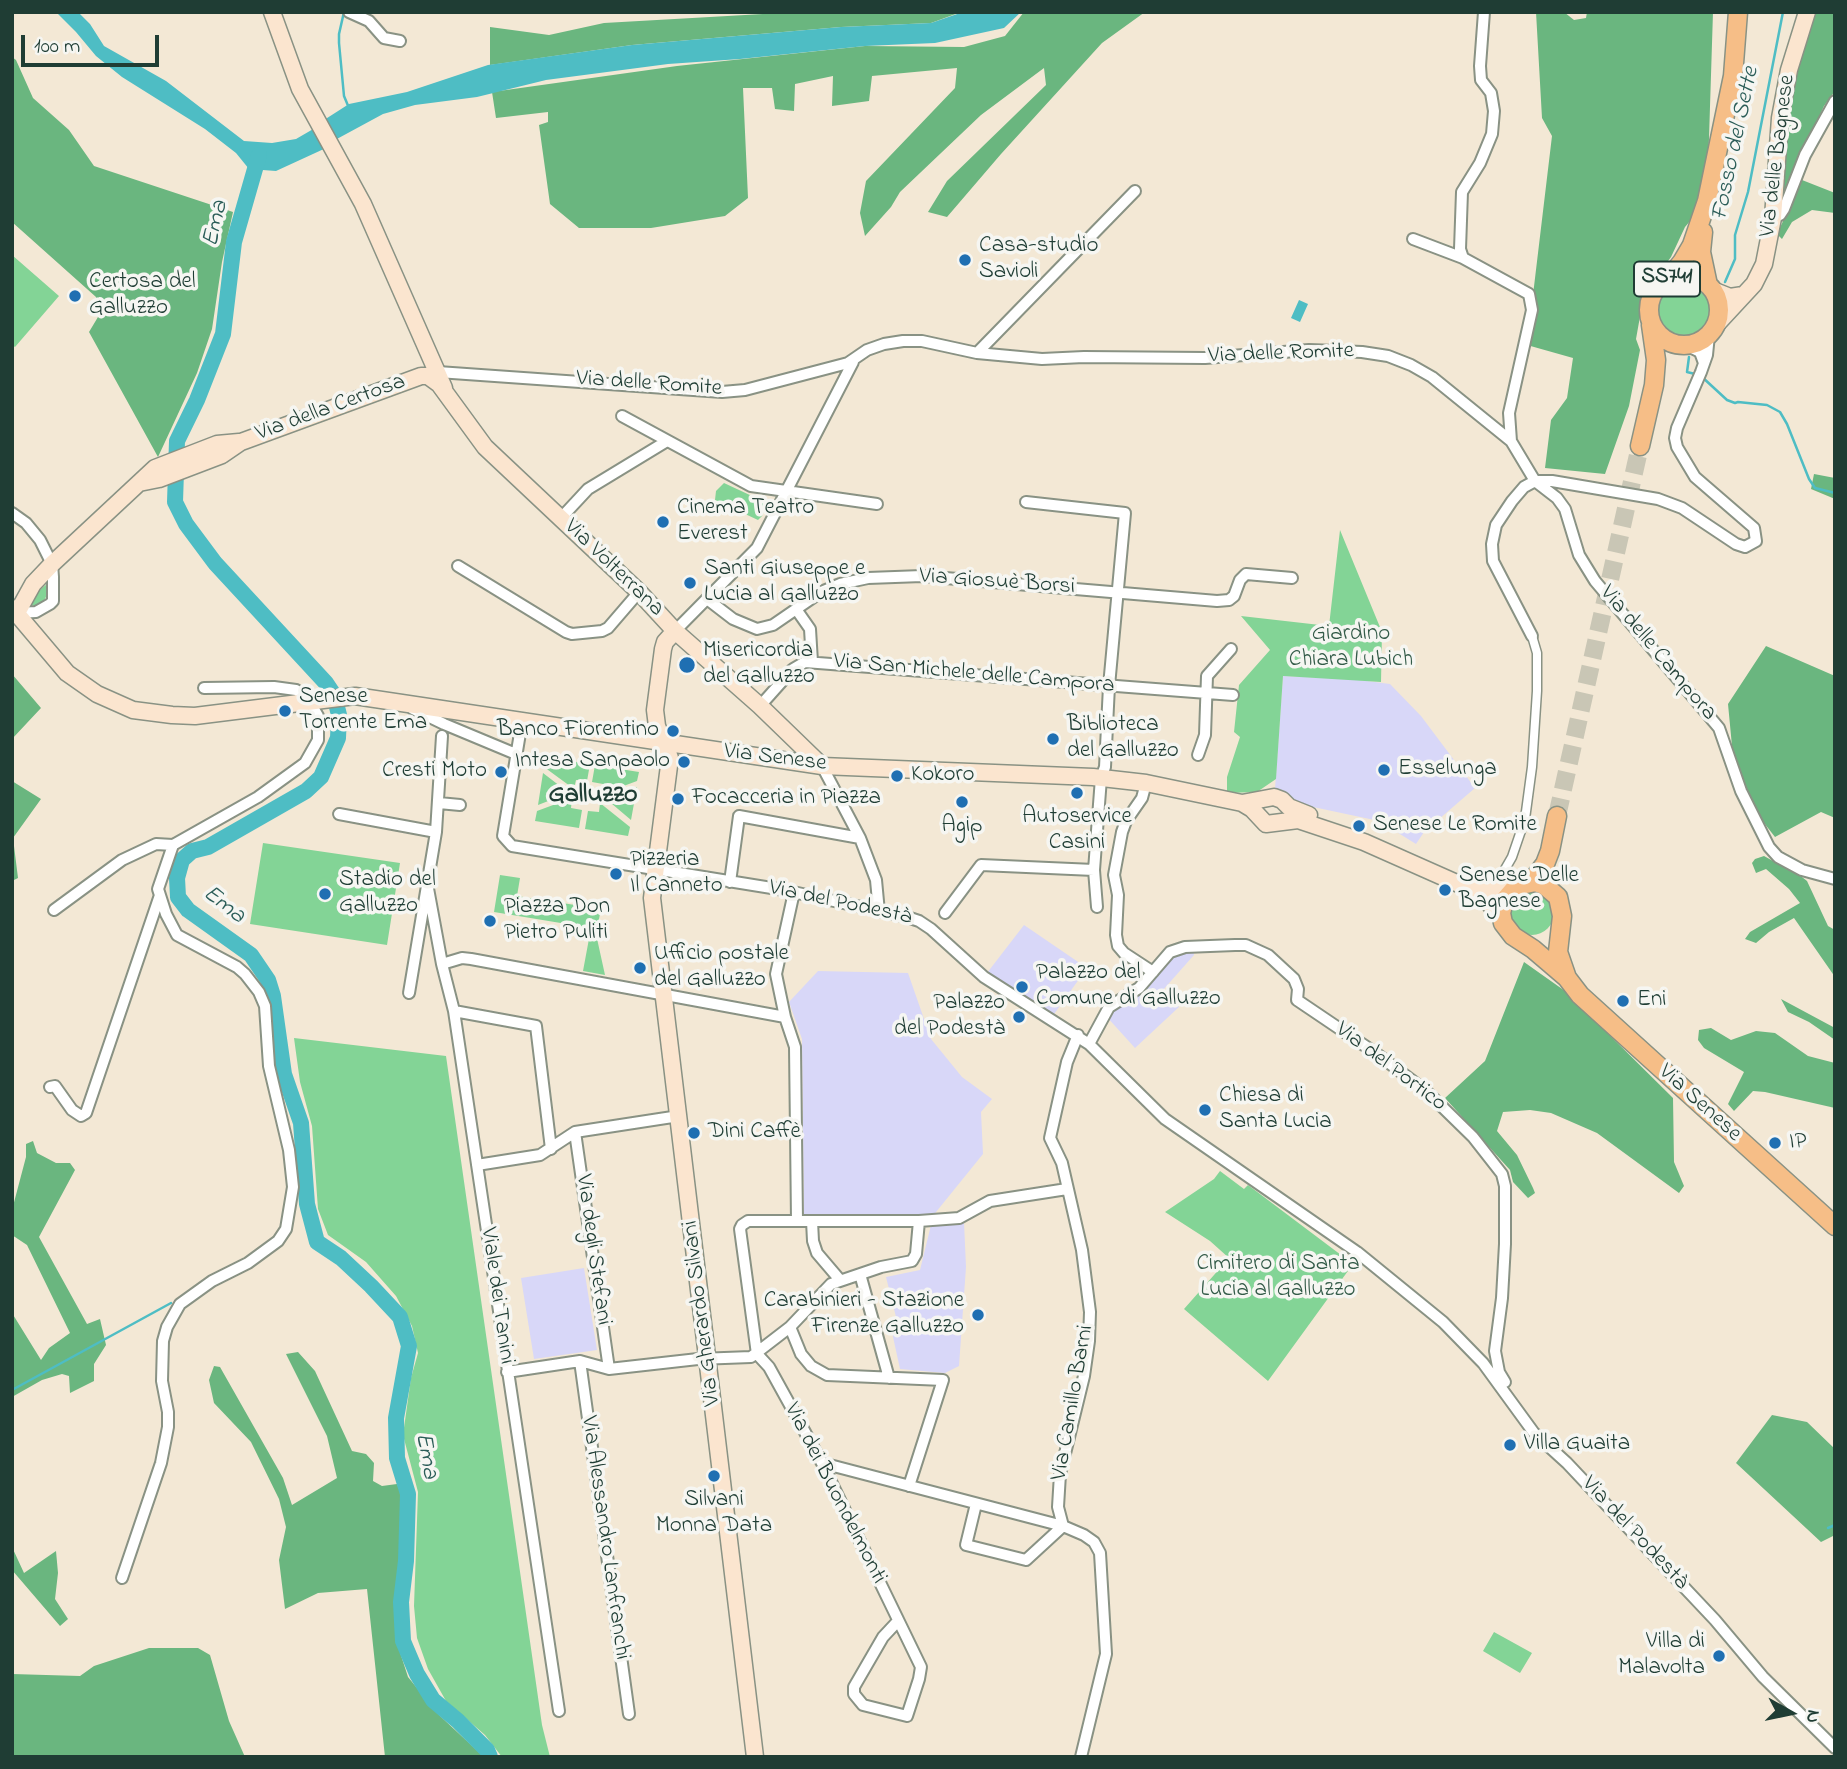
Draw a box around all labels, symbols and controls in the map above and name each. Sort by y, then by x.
scale bar [24,21,163,65]
text: 100 m [34,32,80,62]
water label: Fosso del Sette [1707,65,1767,223]
street label: Via delle Bagnese [1755,73,1803,239]
water label: Ema [198,198,236,250]
place label: Casa-studio Savioli [979,233,1098,287]
marker: Casa-studio Savioli [957,252,973,268]
road number: SS741 [1634,262,1700,296]
place label: Certosa del Galluzzo [89,269,196,323]
marker: Certosa del Galluzzo [67,288,83,304]
street label: Via delle Romite [1208,339,1354,371]
street label: Via delle Romite [575,366,723,404]
street label: Via della Certosa [252,369,410,449]
place label: Cinema Teatro Everest [677,495,814,549]
street label: Via Volterrana [557,514,669,624]
marker: Cinema Teatro Everest [655,514,671,530]
place label: Santi Giuseppe e Lucia al Galluzzo [704,556,865,610]
street label: Via Giosuè Borsi [918,564,1076,602]
marker: Santi Giuseppe e Lucia al Galluzzo [682,575,698,591]
street label: Via delle Campora [1592,581,1722,727]
park label: Giardino Chiara Lubich [1289,621,1413,675]
place label: Misericordia del Galluzzo [703,638,815,692]
street label: Via San Michele delle Campora [832,649,1116,701]
marker: Misericordia del Galluzzo [677,655,697,675]
place label: Senese Torrente Ema [299,684,427,738]
marker: Senese Torrente Ema [277,703,293,719]
place label: Biblioteca del Galluzzo [1067,712,1179,766]
place label: Banco Fiorentino [497,717,659,745]
marker: Banco Fiorentino [665,723,681,739]
marker: Biblioteca del Galluzzo [1045,731,1061,747]
street label: Via Senese [722,739,828,779]
place label: Intesa Sanpaolo [515,748,670,776]
marker: Intesa Sanpaolo [676,754,692,770]
place label: Esselunga [1398,756,1497,784]
place label: Cresti Moto [382,758,487,786]
place label: Kokoro [911,762,975,790]
marker: Esselunga [1376,762,1392,778]
marker: Cresti Moto [493,764,509,780]
marker: Kokoro [889,768,905,784]
district label: Galluzzo [548,781,638,813]
place label: Focacceria in Piazza [692,785,881,813]
marker: Autoservice Casini [1069,785,1085,801]
marker: Focacceria in Piazza [670,791,686,807]
marker: Agip [954,794,970,810]
place label: Autoservice Casini [1022,804,1132,858]
place label: Senese Le Romite [1373,812,1537,840]
place label: Agip [941,813,983,841]
marker: Senese Le Romite [1351,818,1367,834]
place label: Pizzeria Il Canneto [630,847,723,901]
place label: Senese Delle Bagnese [1459,863,1579,917]
marker: Pizzeria Il Canneto [608,866,624,882]
place label: Stadio del Galluzzo [339,867,436,921]
street label: Via del Podestà [766,875,914,933]
water label: Ema [196,880,250,932]
marker: Senese Delle Bagnese [1437,882,1453,898]
marker: Stadio del Galluzzo [317,886,333,902]
place label: Piazza Don Pietro Puliti [504,894,610,948]
marker: Piazza Don Pietro Puliti [482,913,498,929]
place label: Ufficio postale del Galluzzo [654,941,789,995]
marker: Ufficio postale del Galluzzo [632,960,648,976]
place label: Palazzo del Comune di Galluzzo [1036,960,1221,1014]
marker: Palazzo del Comune di Galluzzo [1014,979,1030,995]
place label: Eni [1637,987,1666,1015]
place label: Palazzo del Podestà [894,990,1005,1044]
marker: Eni [1615,993,1631,1009]
marker: Palazzo del Podestà [1011,1009,1027,1025]
street label: Via del Portico [1329,1017,1451,1119]
street label: Via Senese [1651,1059,1747,1149]
place label: Chiesa di Santa Lucia [1219,1083,1332,1137]
marker: Chiesa di Santa Lucia [1197,1102,1213,1118]
place label: Dini Caffè [708,1119,801,1147]
marker: Dini Caffè [686,1125,702,1141]
place label: IP [1789,1129,1806,1157]
marker: IP [1767,1135,1783,1151]
street label: Via degli Stefani [568,1173,616,1327]
street label: Via Gherardo Silvani [678,1219,728,1407]
street label: Viale dei Tanini [473,1226,519,1366]
park label: Cimitero di Santa Lucia al Galluzzo [1196,1251,1360,1305]
place label: Carabinieri - Stazione Firenze Galluzzo [764,1288,964,1342]
marker: Carabinieri - Stazione Firenze Galluzzo [970,1307,986,1323]
street label: Via Camillo Barni [1047,1323,1101,1483]
street label: Via dei Buondelmonti [776,1399,892,1589]
street label: Via Alessandro Lanfranchi [573,1414,635,1662]
water label: Ema [407,1431,443,1481]
place label: Villa Guaita [1524,1431,1630,1459]
marker: Villa Guaita [1502,1437,1518,1453]
marker: Silvani Monna Data [706,1468,722,1484]
street label: Via del Podestà [1574,1471,1694,1597]
place label: Silvani Monna Data [656,1487,772,1541]
place label: Villa di Malavolta [1618,1629,1705,1683]
marker: Villa di Malavolta [1711,1648,1727,1664]
north arrow [1756,1678,1826,1748]
text: N [1798,1708,1827,1725]

